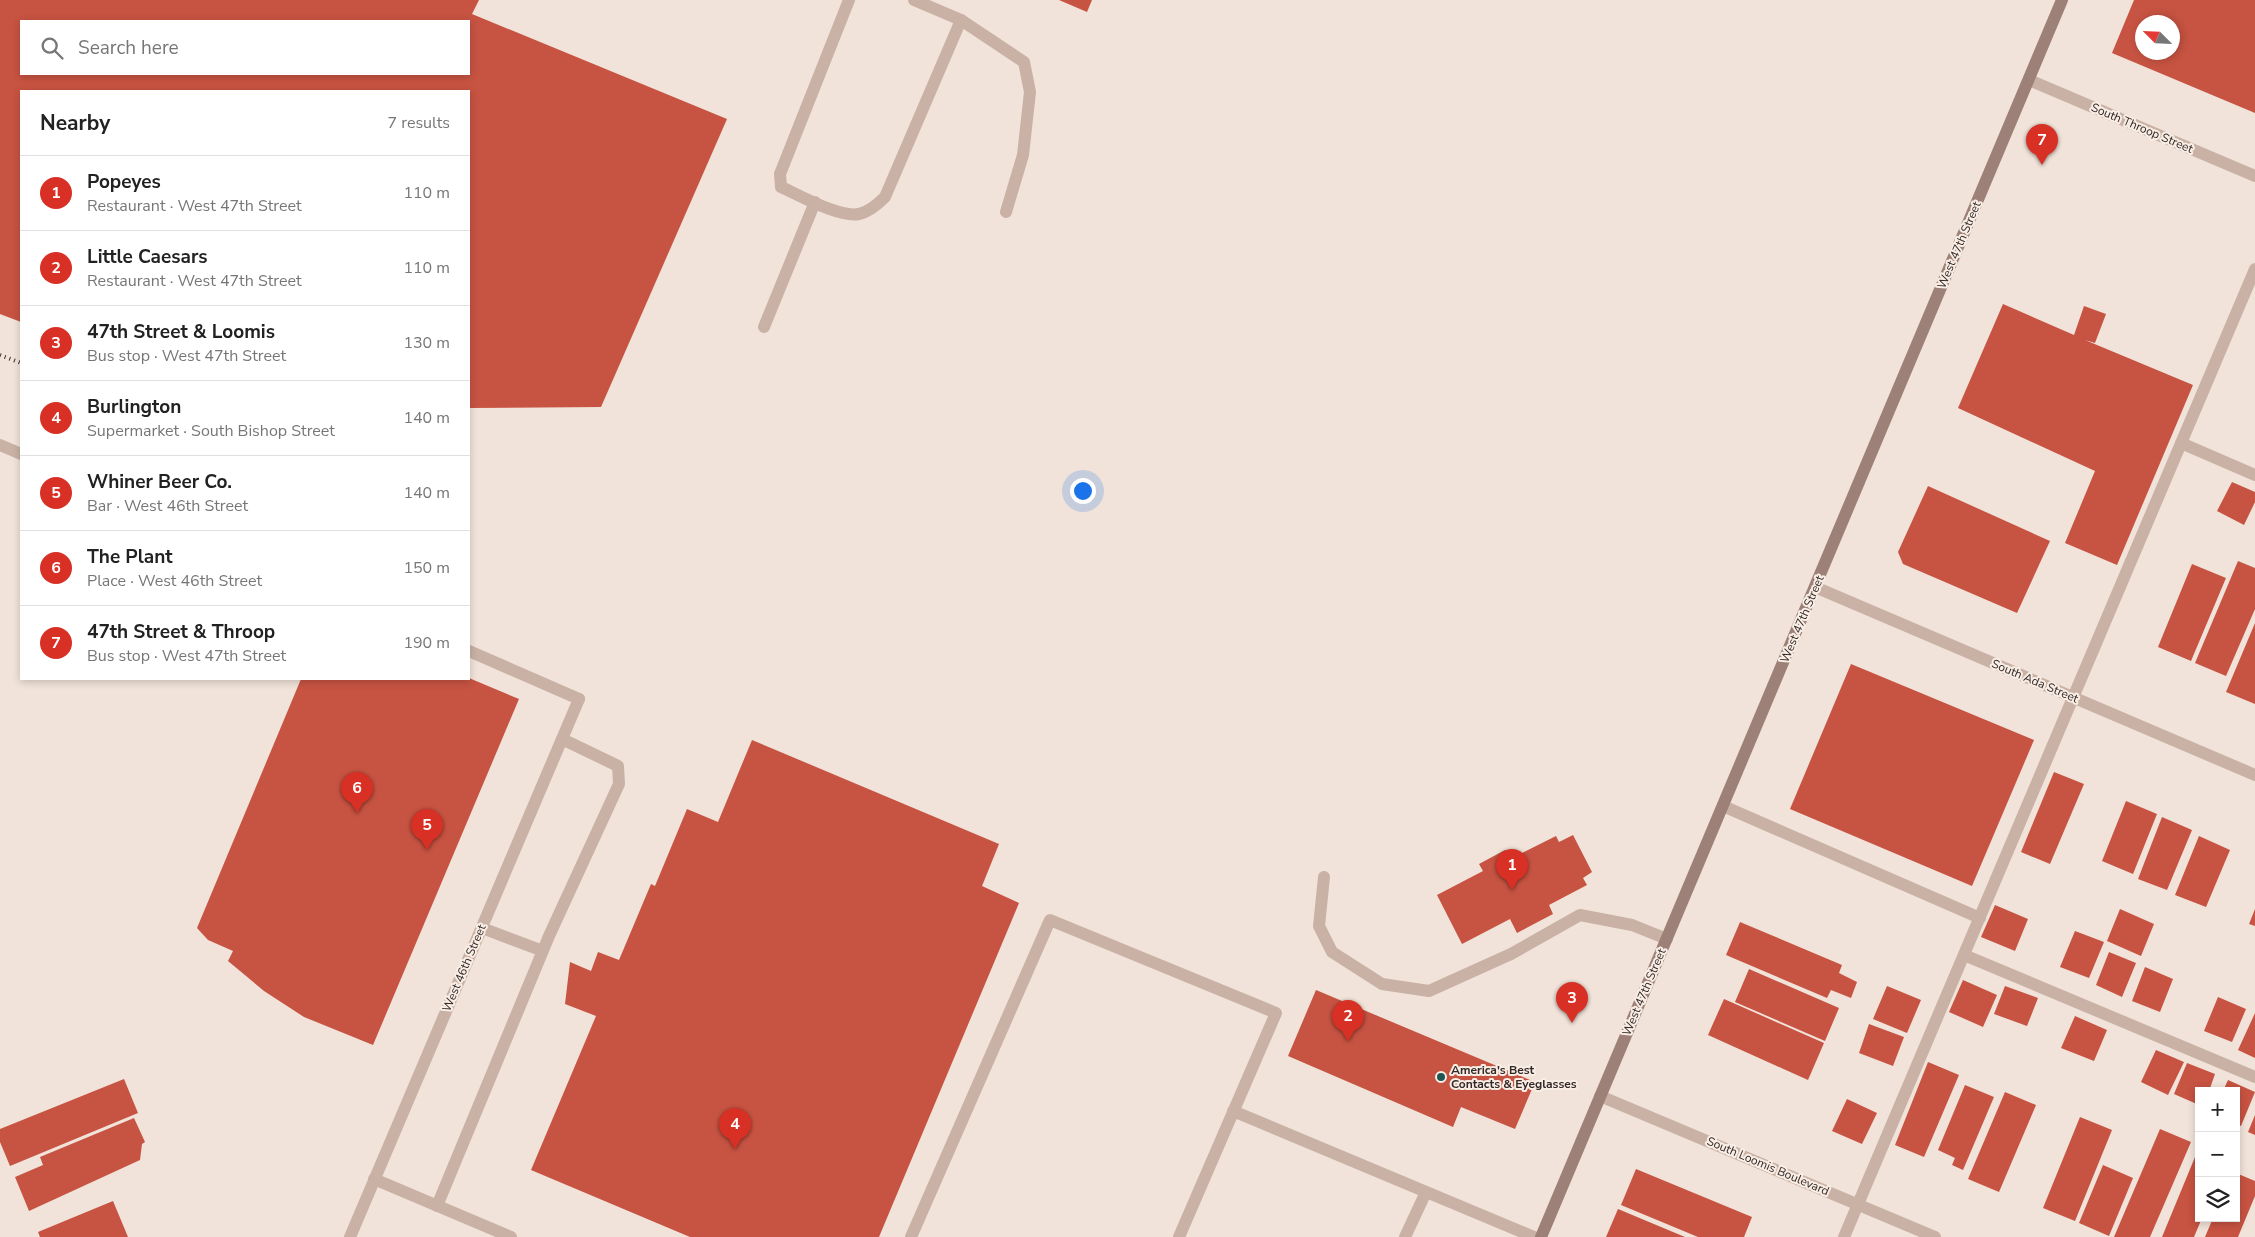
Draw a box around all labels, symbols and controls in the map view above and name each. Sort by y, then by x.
north arrow [2135,15,2180,60]
search box [20,20,470,75]
icon: search [38,34,66,62]
text: Search here [78,35,179,61]
street label: South Throop Street [2089,99,2196,157]
text: Nearby [40,109,110,137]
text: 7 results [388,112,450,134]
pin: 7 [2026,124,2058,165]
text: Popeyes [87,169,161,195]
text: 1 [51,182,61,204]
text: 110 m [403,182,450,204]
text: Restaurant · West 47th Street [87,195,302,217]
street label: West 47th Street [1933,198,1985,291]
text: Little Caesars [87,244,208,270]
text: 2 [51,257,61,279]
text: 110 m [403,257,450,279]
text: Restaurant · West 47th Street [87,270,302,292]
text: 47th Street & Loomis [87,319,275,345]
text: 3 [51,332,61,354]
text: 130 m [403,332,450,354]
text: Bus stop · West 47th Street [87,345,286,367]
text: Burlington [87,394,181,420]
text: 4 [51,407,61,429]
text: 140 m [403,407,450,429]
text: Supermarket · South Bishop Street [87,420,335,442]
text: Whiner Beer Co. [87,469,232,495]
your location [1070,478,1096,504]
text: 5 [51,482,61,504]
text: 140 m [403,482,450,504]
text: Bar · West 46th Street [87,495,248,517]
text: The Plant [87,544,173,570]
text: 6 [51,557,61,579]
text: 150 m [403,557,450,579]
text: Place · West 46th Street [87,570,262,592]
street label: West 47th Street [1776,572,1828,665]
text: 47th Street & Throop [87,619,275,645]
text: 7 [51,632,61,654]
text: 190 m [403,632,450,654]
text: Bus stop · West 47th Street [87,645,286,667]
street label: South Ada Street [1989,656,2082,707]
pin: 6 [341,772,373,813]
pin: 5 [411,809,443,850]
pin: 1 [1496,849,1528,890]
street label: West 46th Street [438,921,490,1014]
street label: West 47th Street [1618,945,1670,1038]
pin: 3 [1556,982,1588,1023]
pin: 2 [1332,1000,1364,1041]
place label: America's Best Contacts & Eyeglasses [1451,1062,1577,1092]
marker: America's Best Contacts & Eyeglasses [1435,1071,1447,1083]
map controls [2195,1087,2240,1222]
button: + [2195,1087,2240,1132]
pin: 4 [719,1108,751,1149]
button: − [2195,1132,2240,1177]
street label: South Loomis Boulevard [1704,1133,1832,1199]
button: layers [2195,1177,2240,1222]

